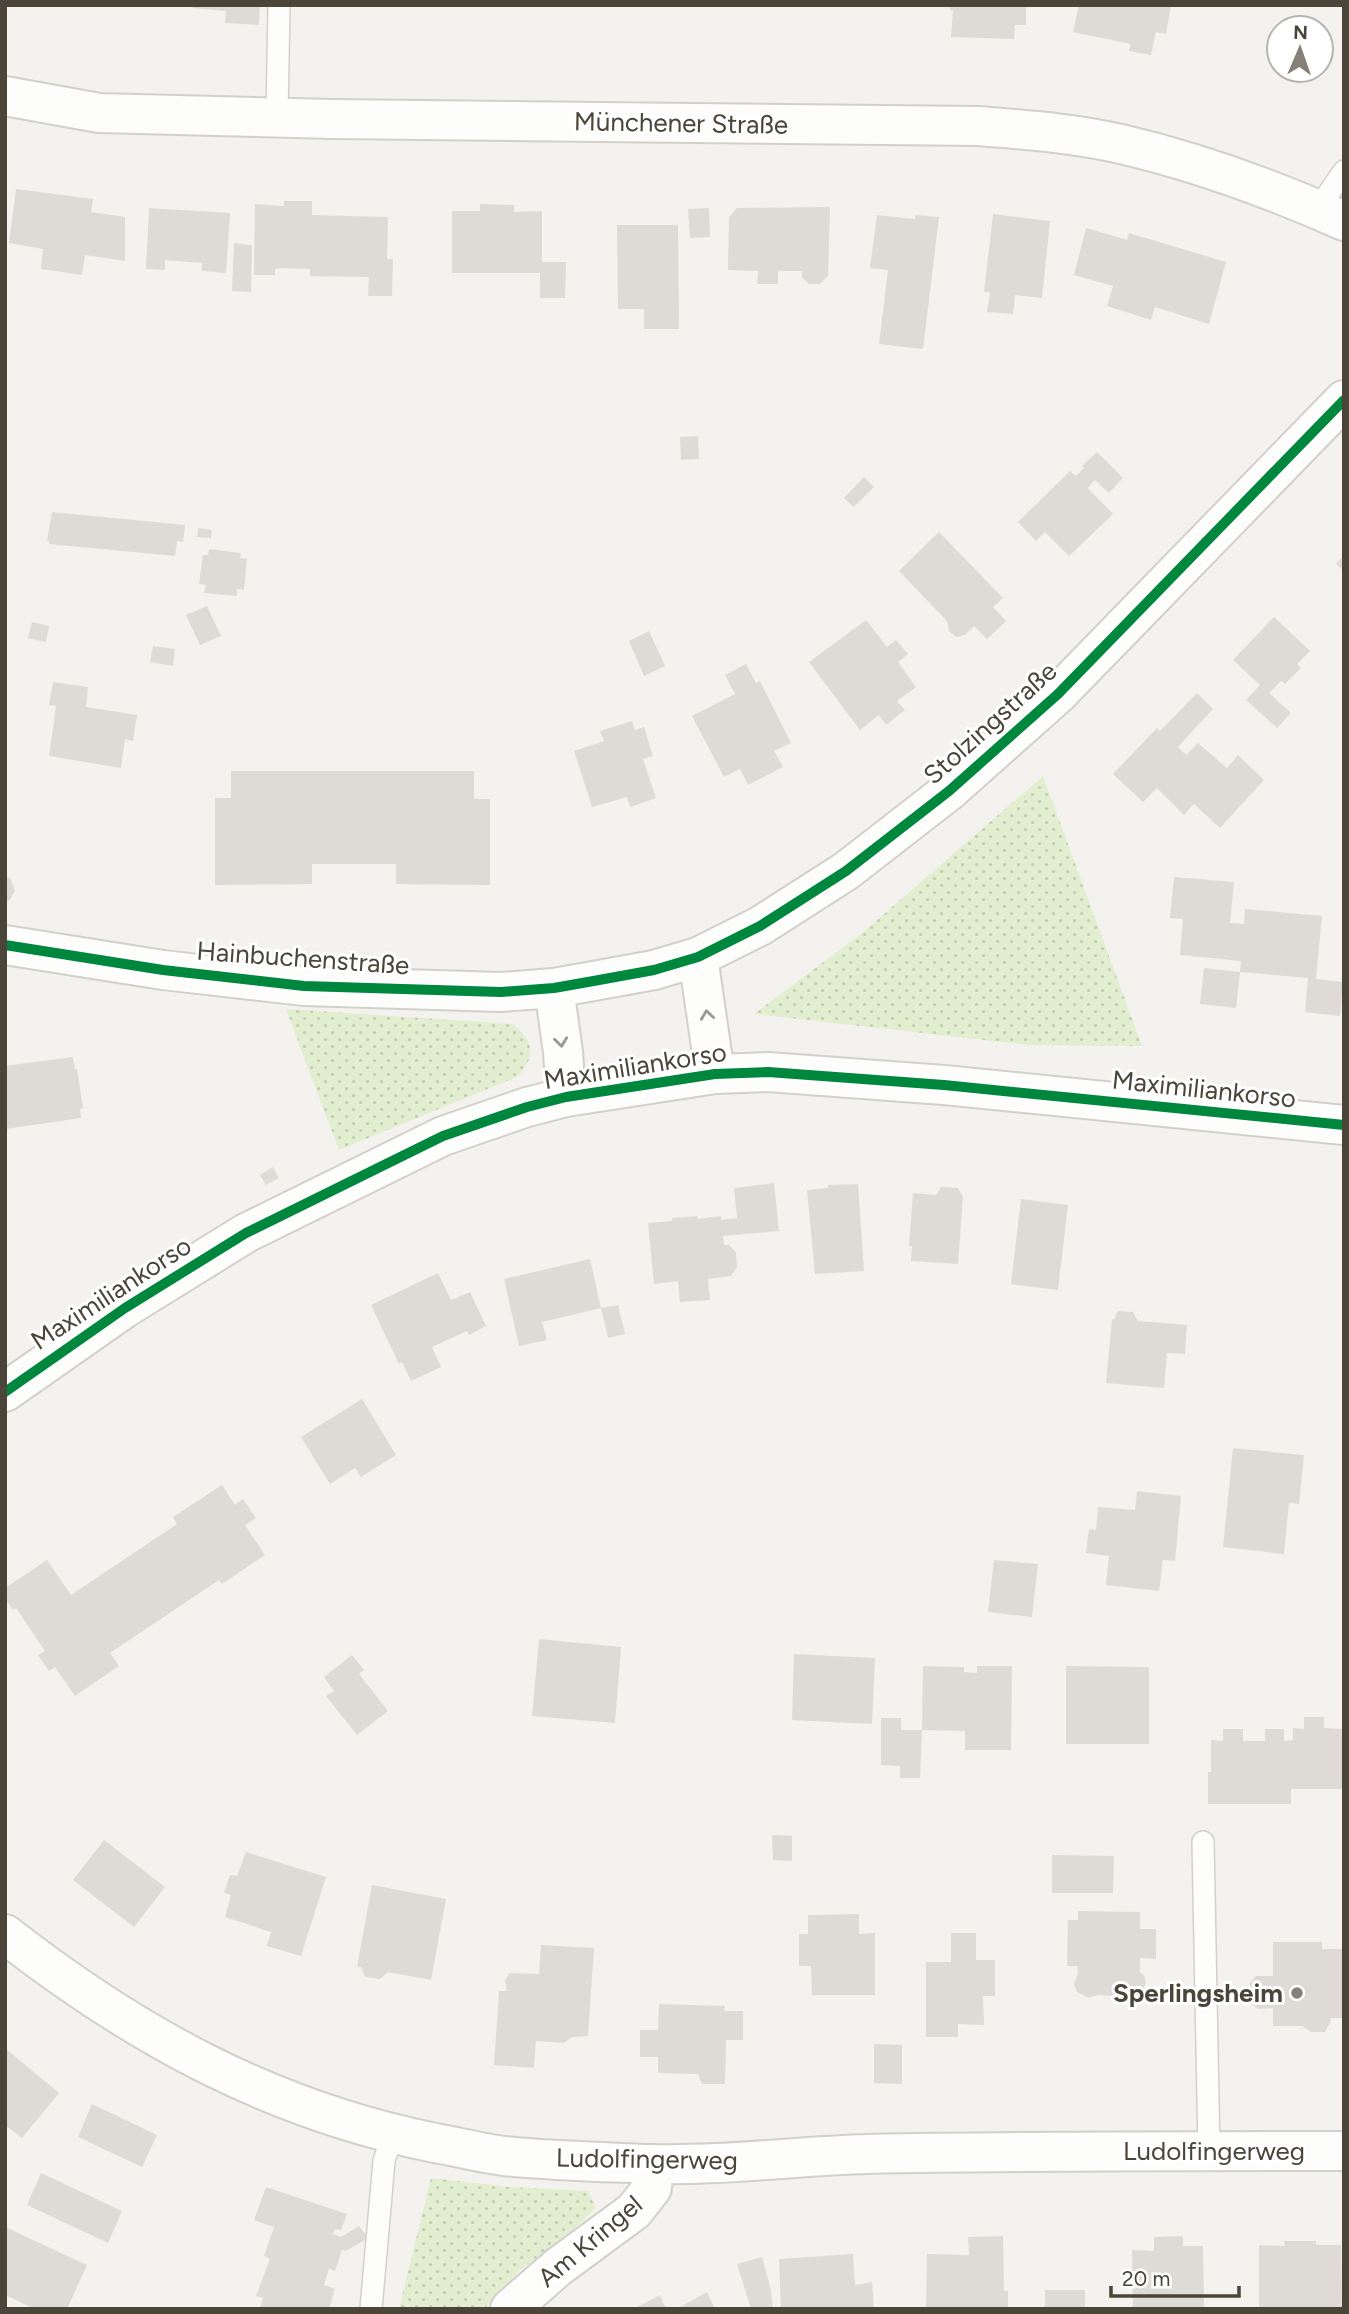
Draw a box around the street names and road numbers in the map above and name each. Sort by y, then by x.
street label: Münchener Straße [574,105,788,141]
street label: Stolzingstraße [917,655,1063,791]
street label: Hainbuchenstraße [196,935,410,981]
street label: Maximiliankorso [541,1036,729,1096]
street label: Maximiliankorso [1110,1063,1298,1115]
street label: Maximiliankorso [25,1229,197,1357]
street label: Ludolfingerweg [1123,2135,1305,2167]
street label: Ludolfingerweg [556,2141,738,2177]
street label: Am Kringel [531,2188,649,2294]

